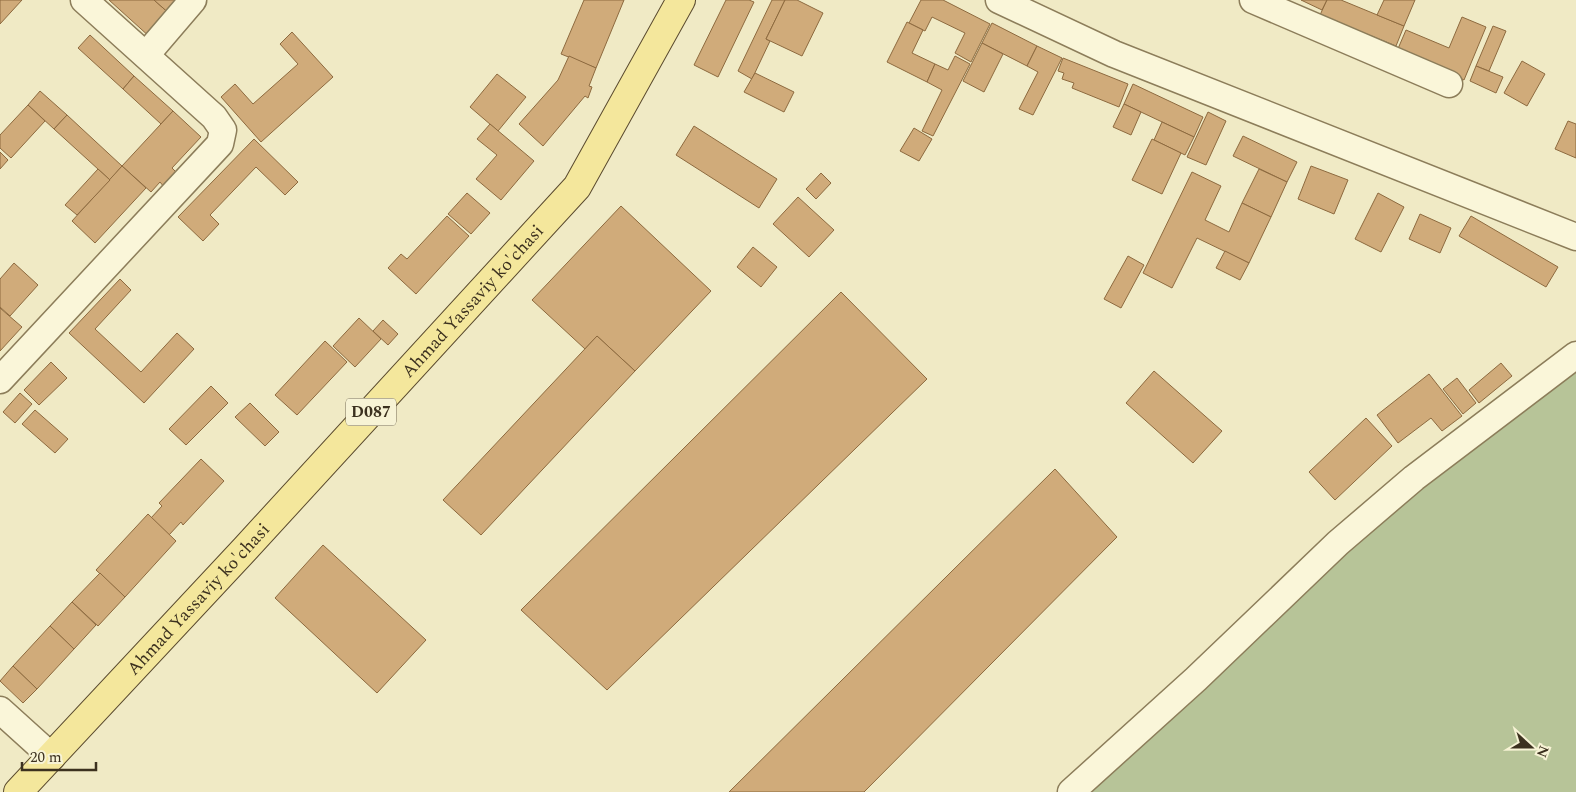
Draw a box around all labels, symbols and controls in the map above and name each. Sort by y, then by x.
street label: Ahmad Yassaviy ko'chasi [395,218,550,384]
road number: D087 [346,398,396,426]
street label: Ahmad Yassaviy ko'chasi [120,517,276,681]
north arrow [1506,722,1556,772]
scale bar [22,740,96,772]
text: N [1531,742,1555,761]
text: 20 m [30,746,62,769]

